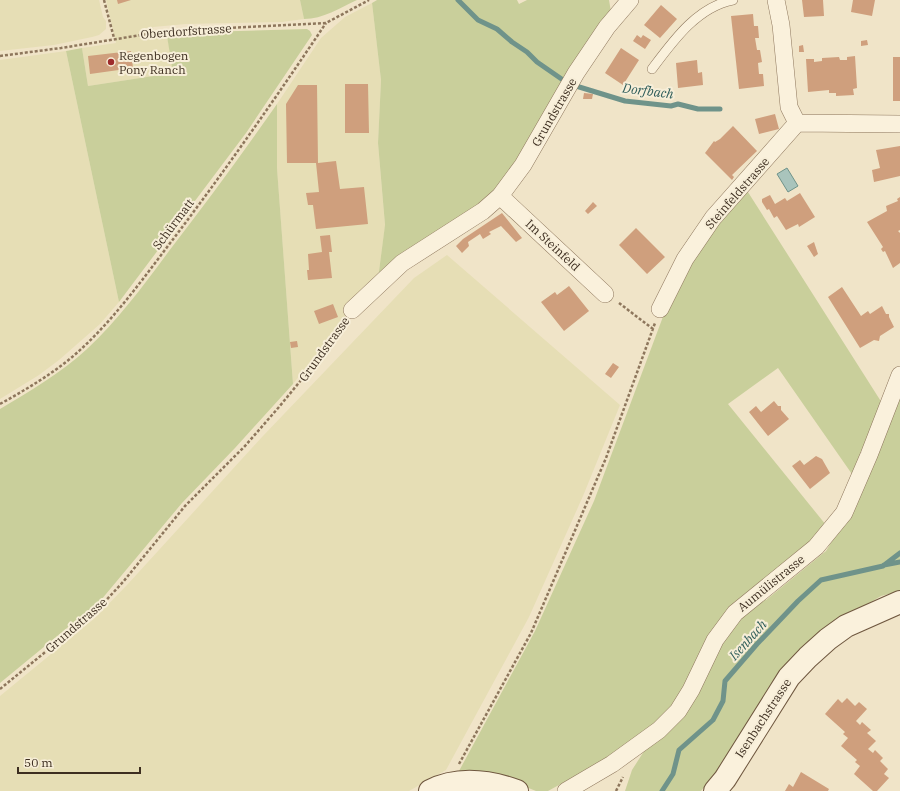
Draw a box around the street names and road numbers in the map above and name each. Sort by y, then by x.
street label: Oberdorfstrasse [140,20,232,42]
street label: Grundstrasse [528,75,580,149]
street label: Steinfeldstrasse [702,154,772,232]
street label: Schürmatt [149,196,197,252]
street label: Im Steinfeld [523,216,583,274]
street label: Grundstrasse [295,314,353,384]
street label: Aumülistrasse [735,551,807,615]
street label: Grundstrasse [42,594,110,656]
street label: Isenbachstrasse [732,676,794,760]

